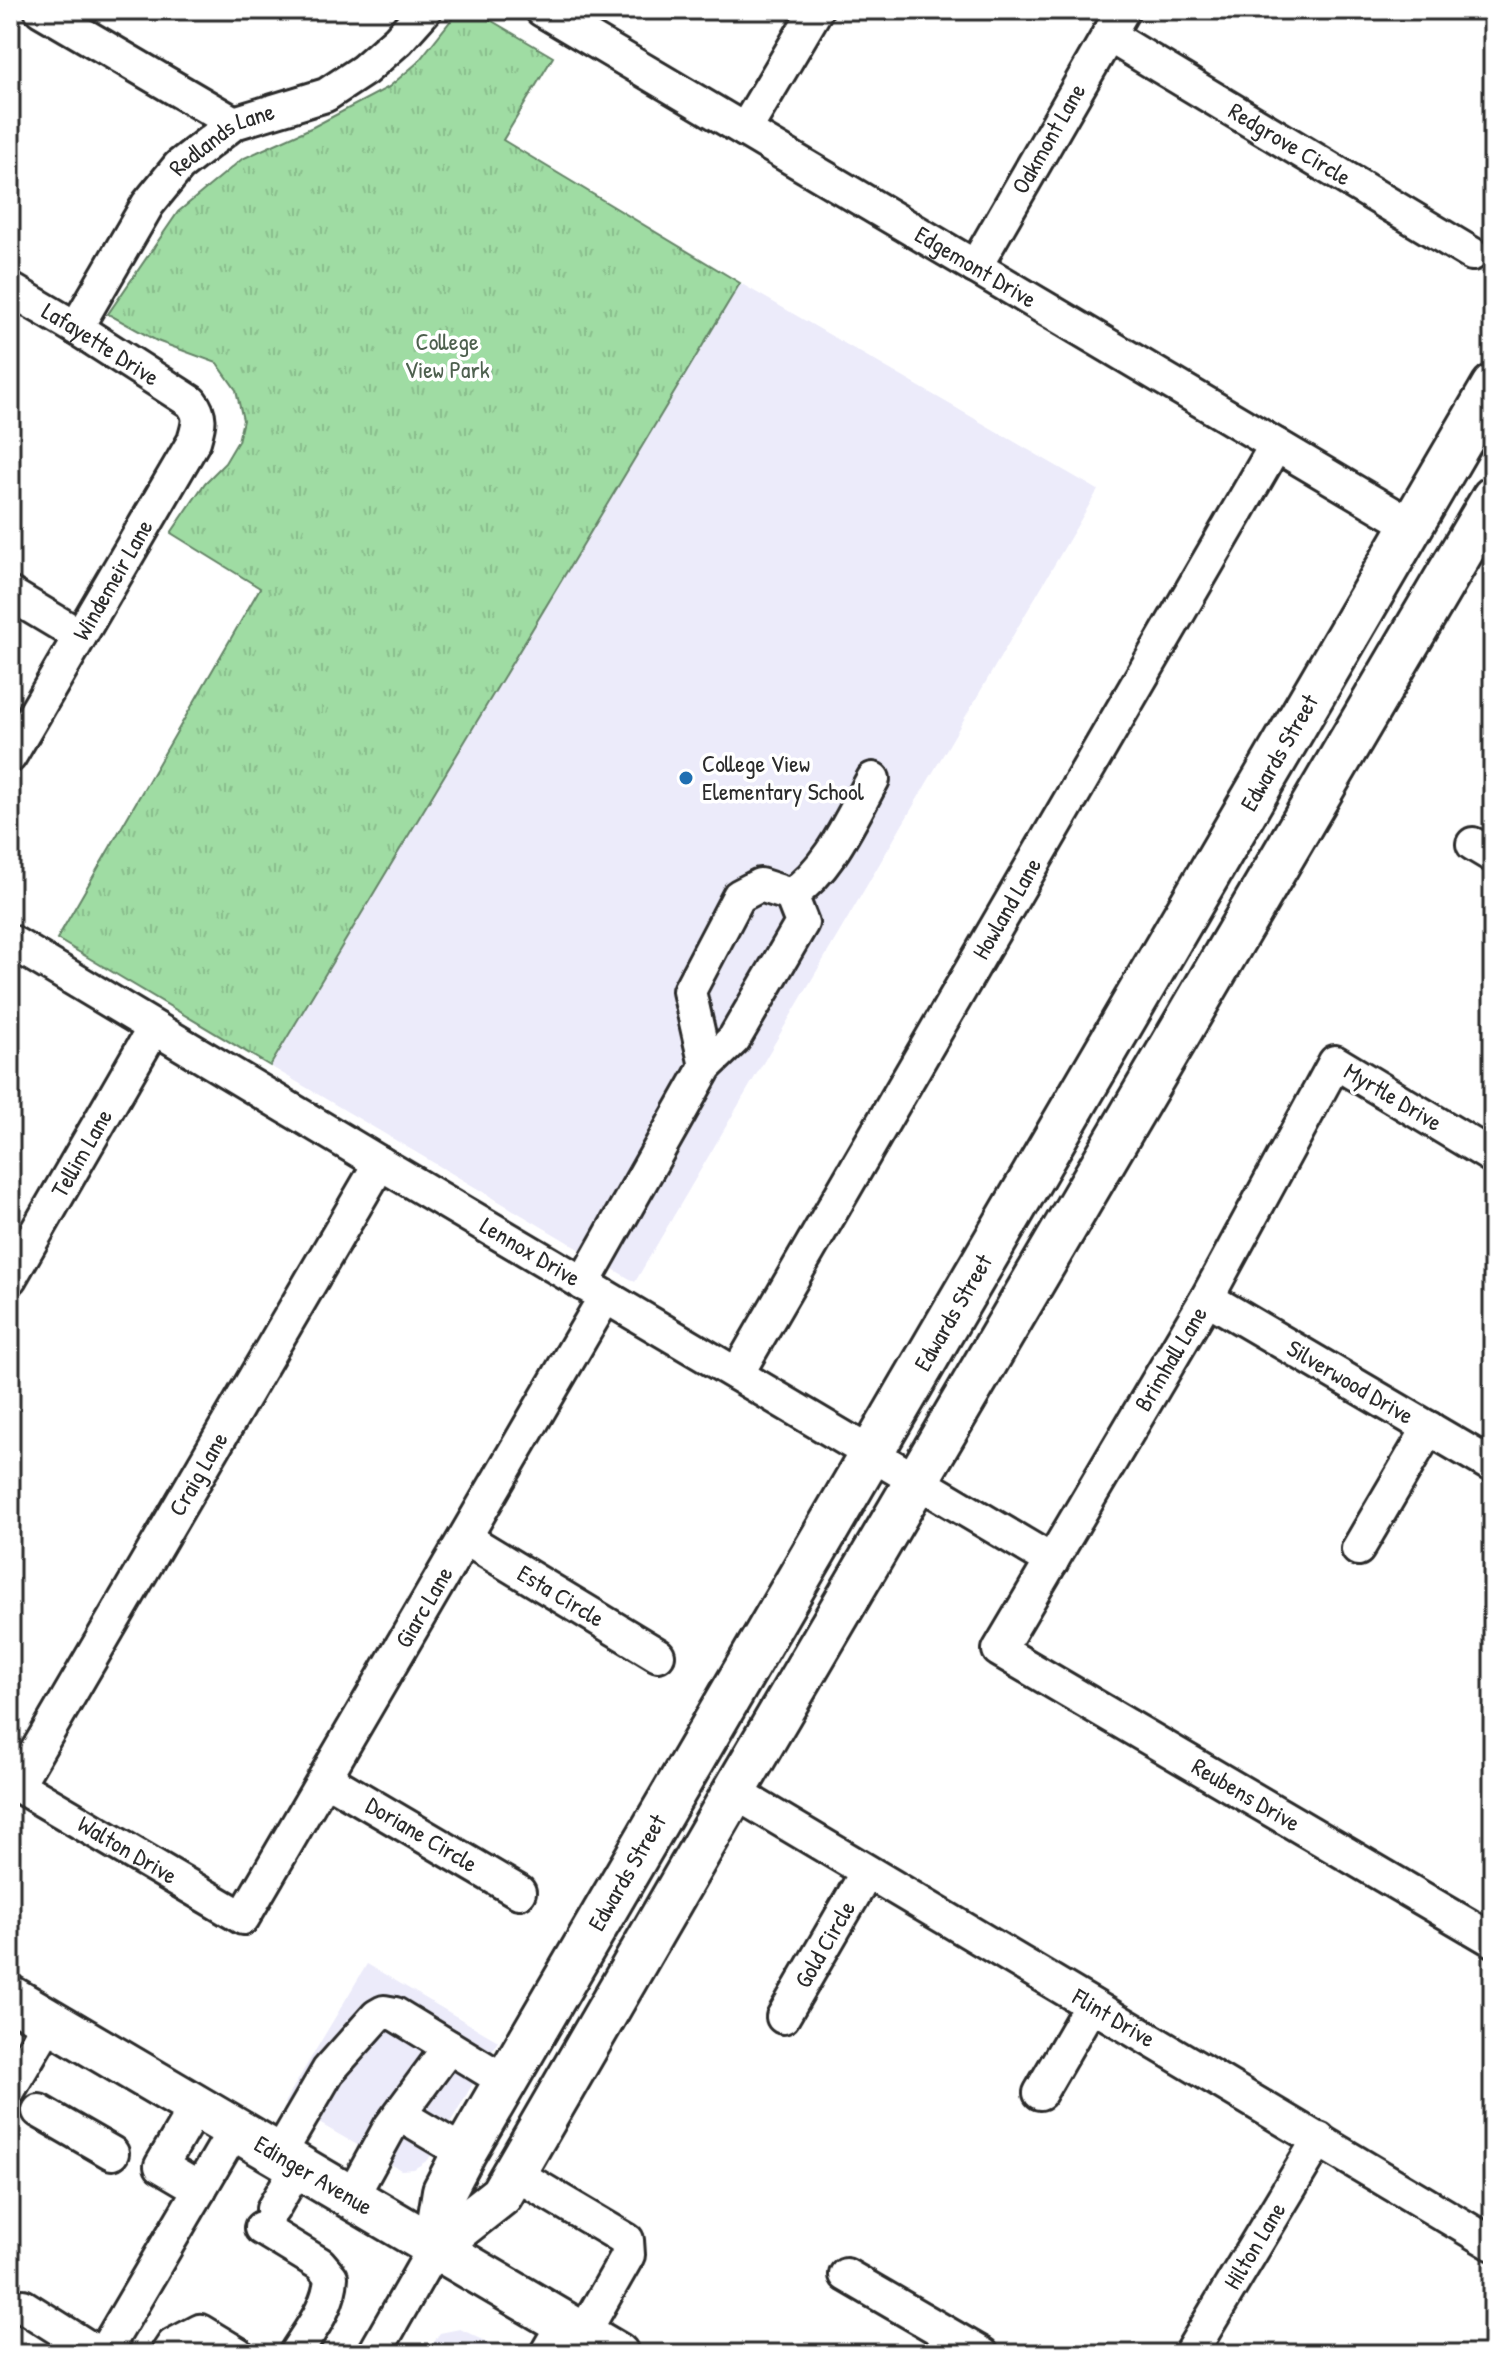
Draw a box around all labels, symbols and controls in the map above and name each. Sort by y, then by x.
street label: Oakmont Lane [1004,77,1093,199]
street label: Redgrove Circle [1223,94,1358,193]
street label: Redlands Lane [161,95,278,182]
street label: Edgemont Drive [909,218,1043,315]
street label: Lafayette Drive [36,294,166,393]
park label: College View Park [404,325,490,385]
street label: Windemeir Lane [65,513,160,646]
street label: Edwards Street [1232,687,1325,816]
place label: College View Elementary School [702,747,865,807]
marker: College View Elementary School [677,769,695,787]
street label: Howland Lane [964,851,1048,965]
street label: Myrtle Drive [1339,1054,1449,1138]
street label: Tellim Lane [43,1102,119,1203]
street label: Lennox Drive [475,1209,587,1293]
street label: Edwards Street [906,1247,999,1376]
street label: Brimhall Lane [1126,1300,1214,1417]
street label: Silverwood Drive [1281,1331,1420,1431]
street label: Craig Lane [161,1425,235,1521]
street label: Esta Circle [512,1557,611,1634]
street label: Giarc Lane [387,1560,460,1653]
street label: Reubens Drive [1186,1750,1307,1839]
street label: Doriane Circle [360,1789,484,1879]
street label: Walton Drive [72,1807,184,1891]
street label: Edwards Street [580,1807,673,1936]
street label: Gold Circle [786,1894,862,1993]
street label: Flint Drive [1066,1980,1162,2054]
street label: Edinger Avenue [249,2127,379,2222]
street label: Hilton Lane [1216,2196,1293,2295]

